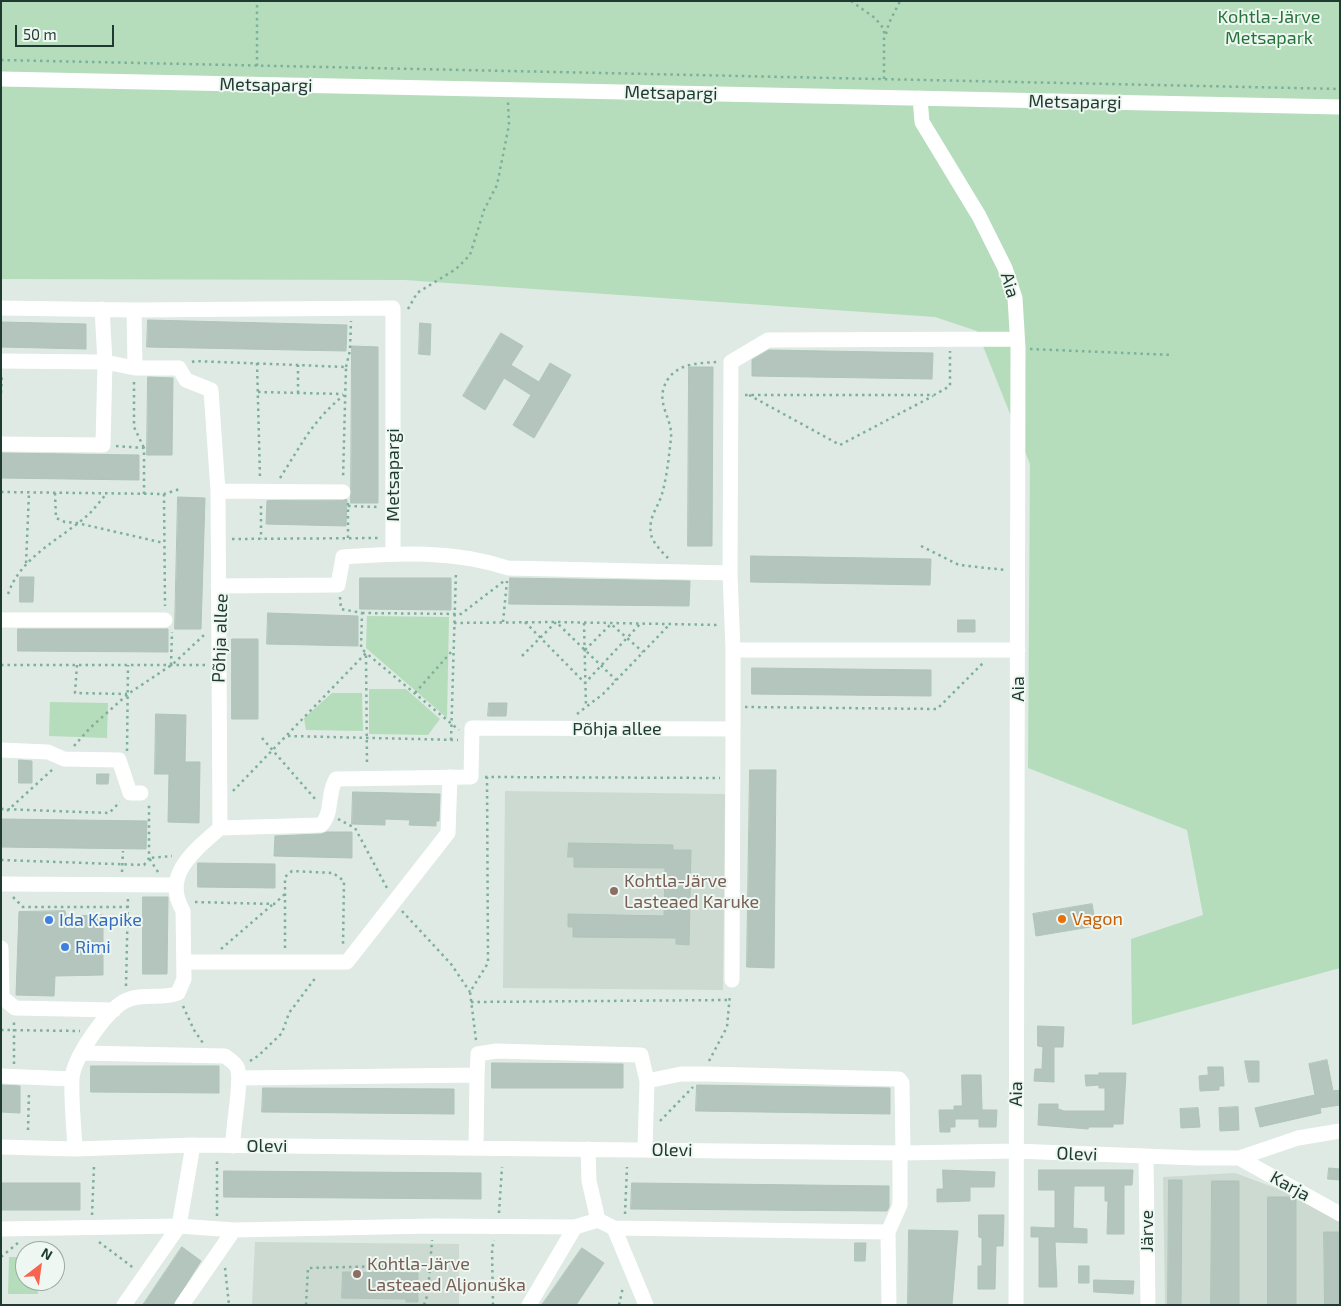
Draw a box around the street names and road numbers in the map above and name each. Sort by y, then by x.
street label: Metsapargi [219,73,313,97]
street label: Metsapargi [624,81,718,105]
street label: Metsapargi [1028,90,1122,114]
street label: Aia [996,270,1024,300]
street label: Metsapargi [382,428,404,522]
street label: Põhja allee [208,593,232,683]
street label: Aia [1007,676,1029,702]
street label: Põhja allee [572,718,662,740]
street label: Aia [1005,1081,1027,1107]
street label: Olevi [247,1135,287,1157]
street label: Olevi [651,1139,693,1161]
street label: Olevi [1056,1142,1098,1166]
street label: Karja [1266,1166,1314,1206]
street label: Järve [1136,1210,1158,1252]

